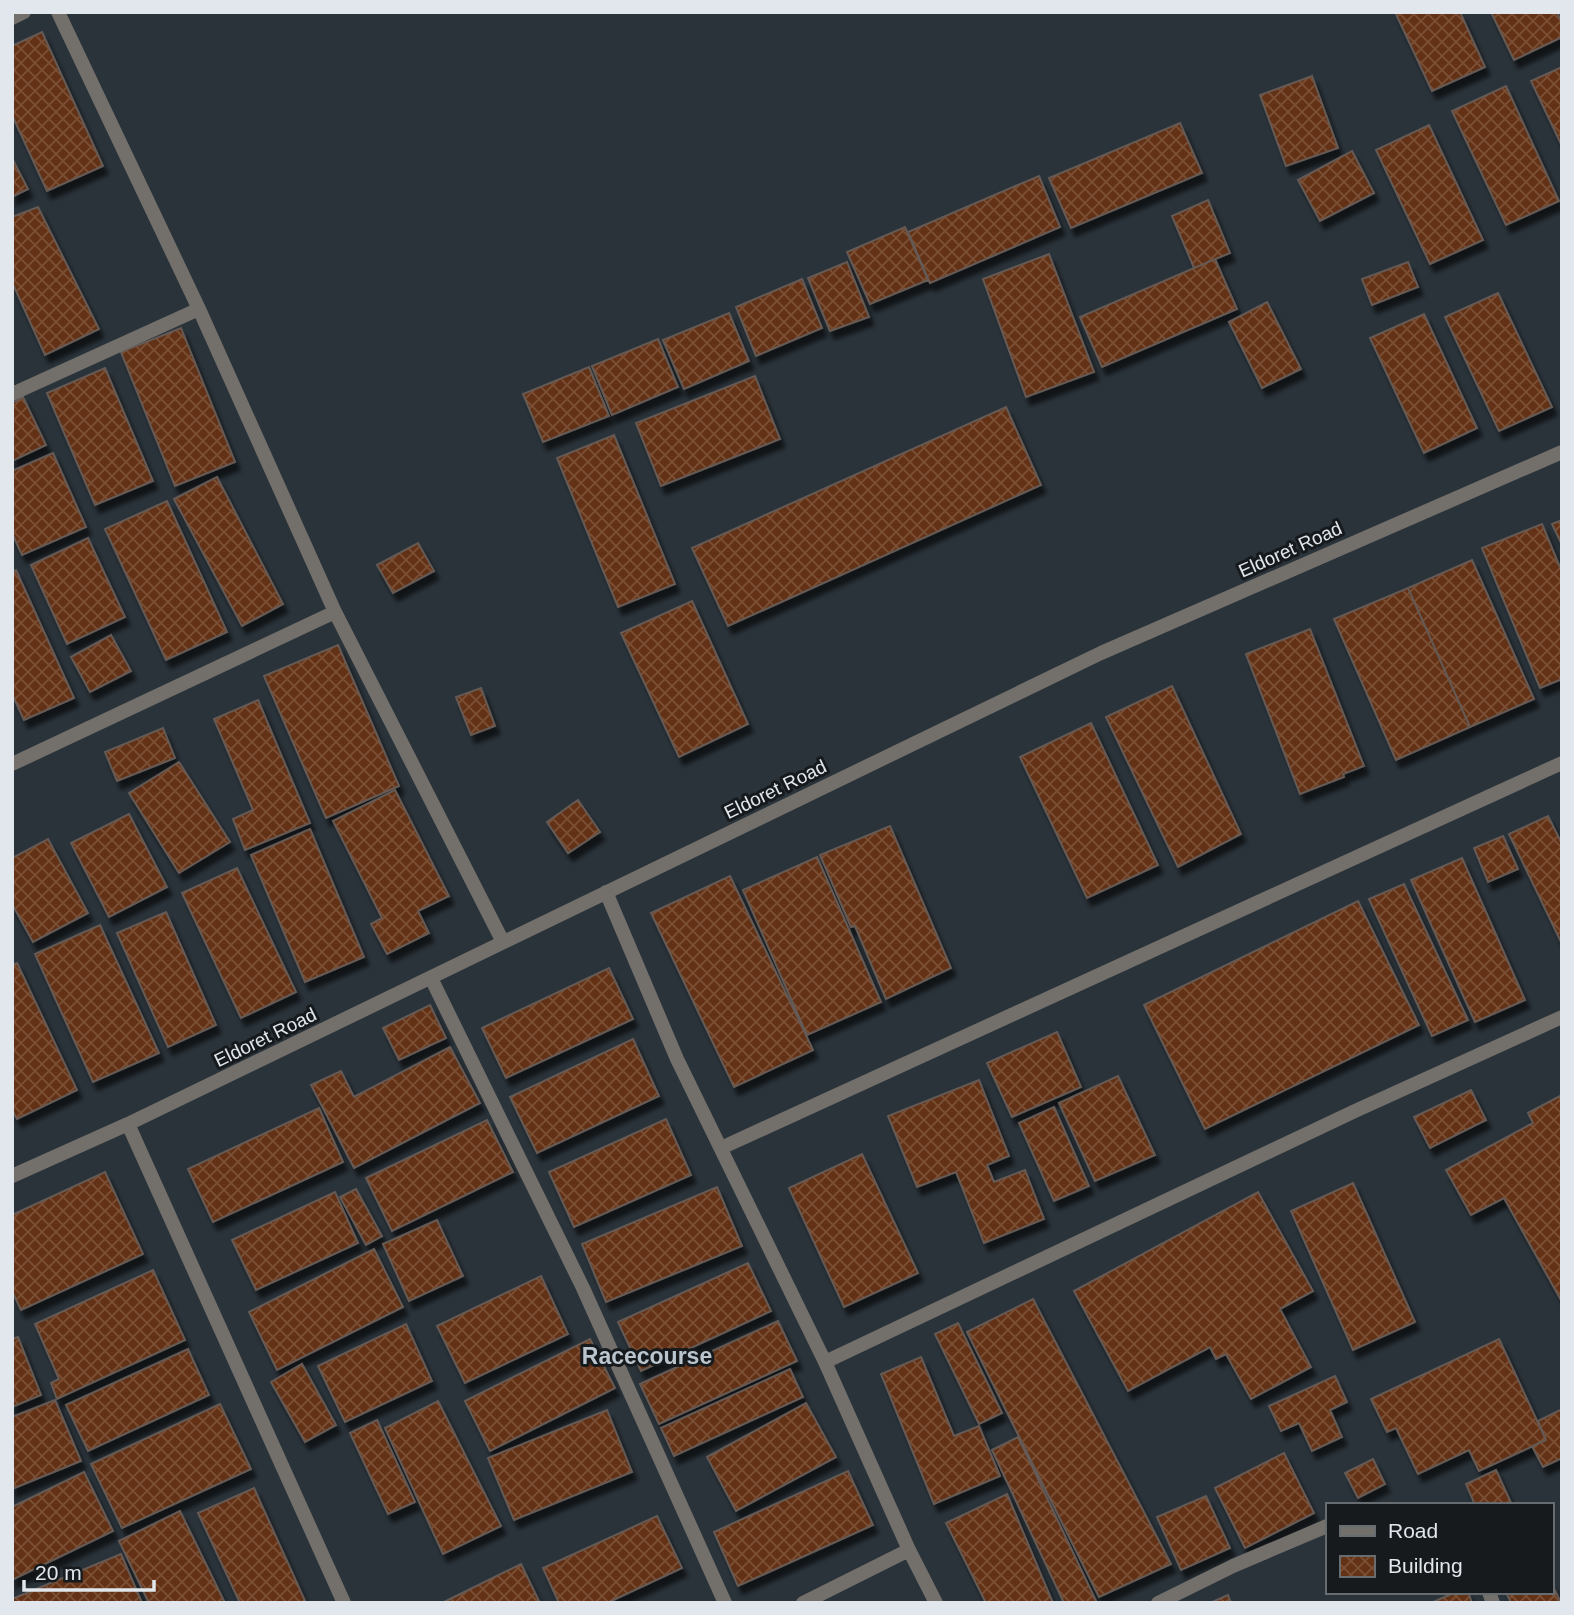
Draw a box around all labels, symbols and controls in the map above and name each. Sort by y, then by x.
street label: Eldoret Road [1235,517,1345,582]
street label: Eldoret Road [721,756,830,823]
street label: Eldoret Road [211,1004,320,1071]
district label: Racecourse [582,1343,712,1369]
legend [1326,1503,1553,1594]
text: Road [1388,1519,1438,1542]
scale bar [24,1548,154,1592]
text: Building [1388,1554,1463,1577]
text: 20 m [35,1561,82,1584]

